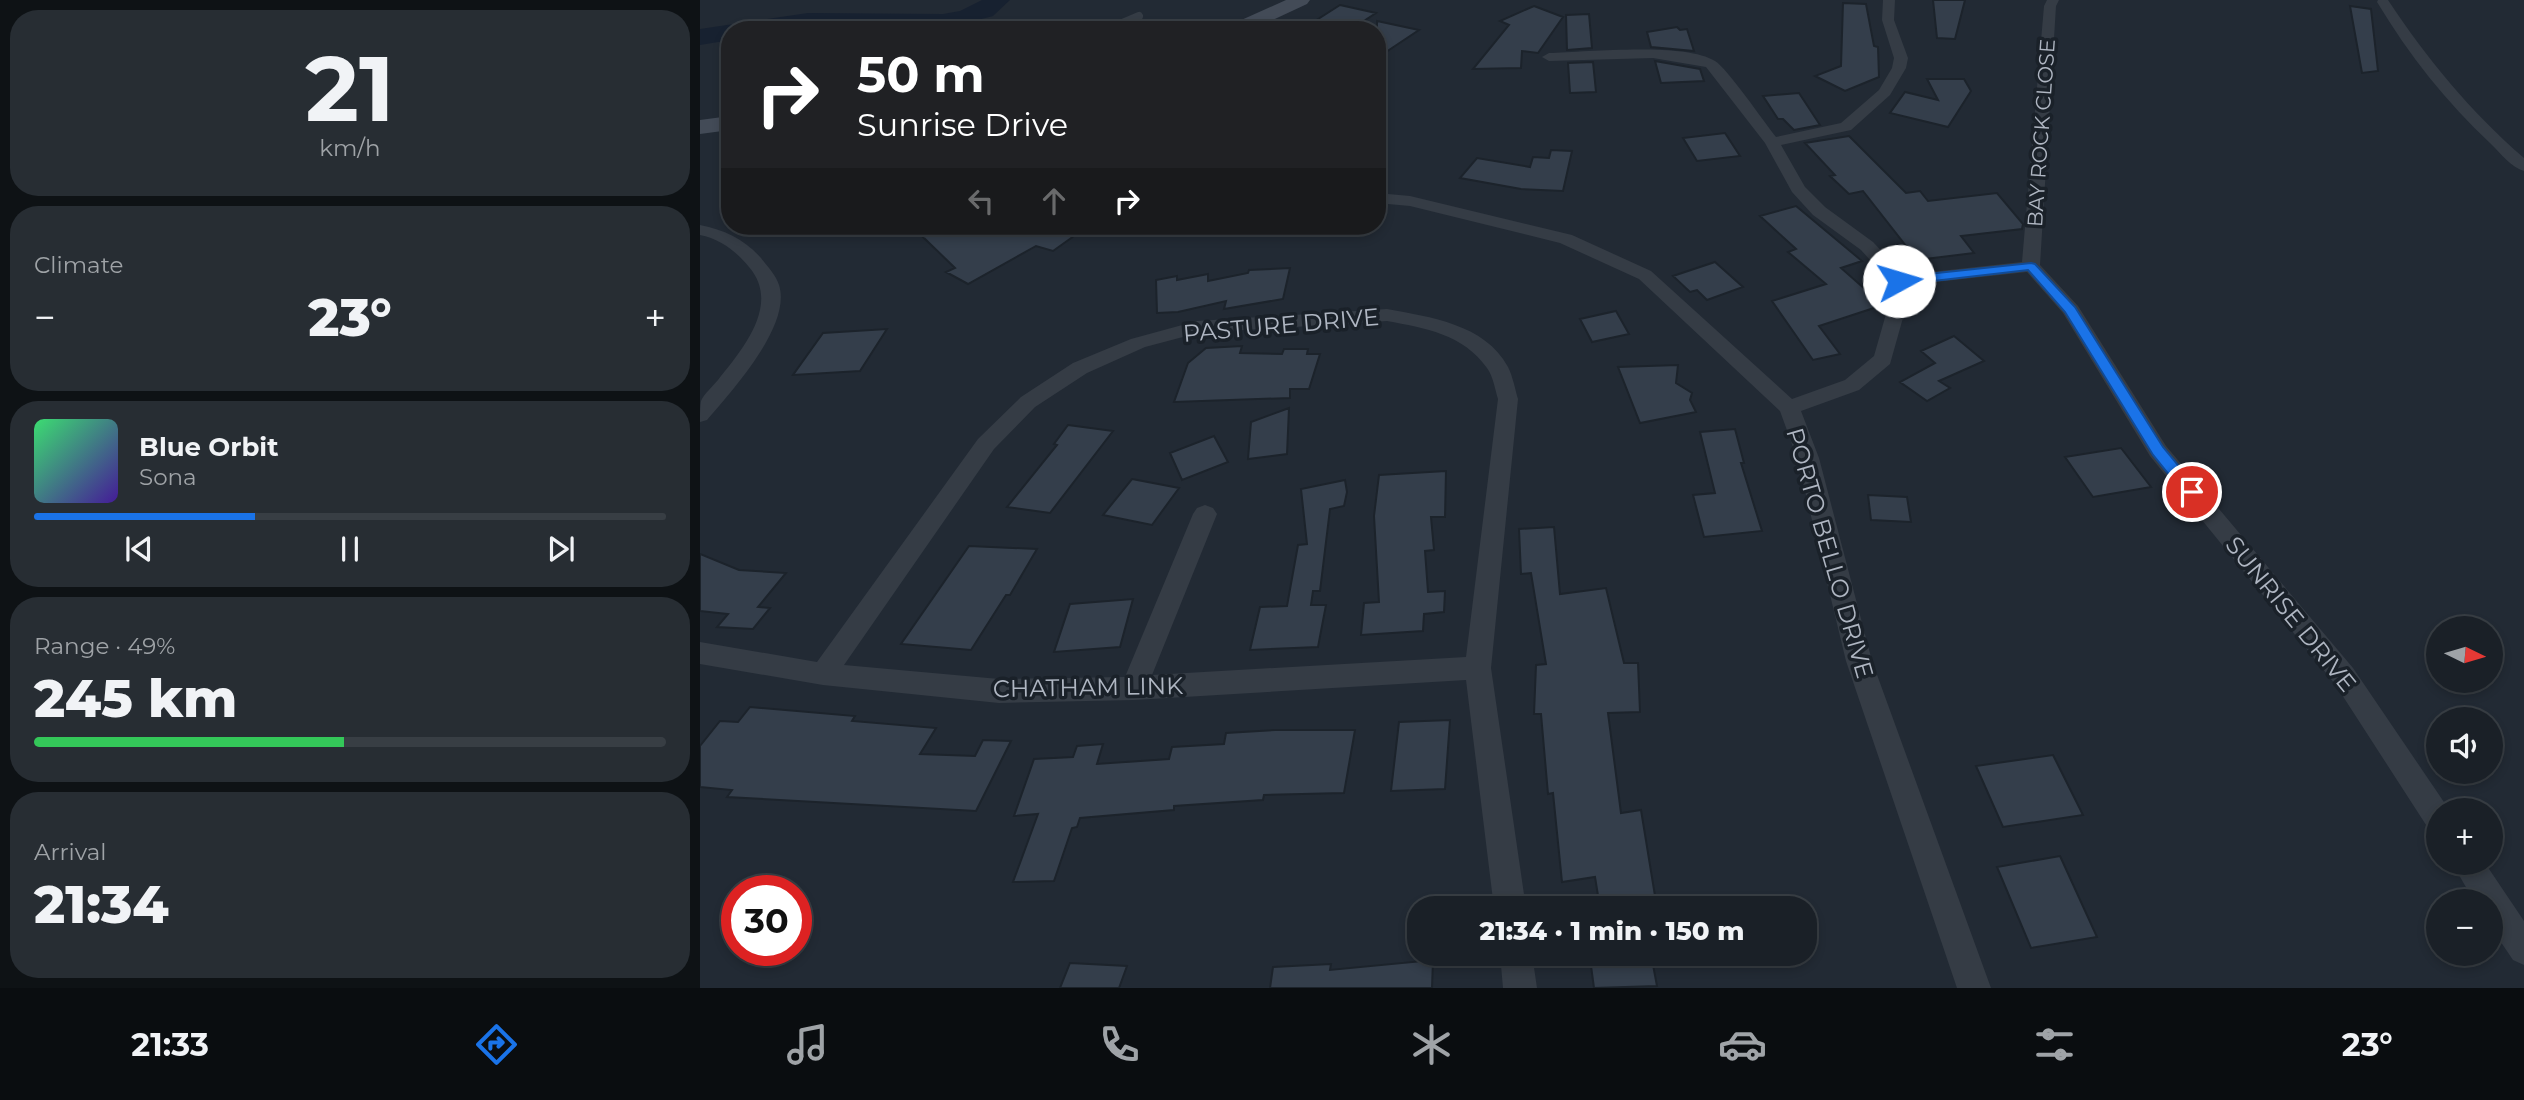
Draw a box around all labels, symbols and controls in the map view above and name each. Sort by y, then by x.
text: 21 [305,33,395,144]
street label: BAY ROCK CLOSE [2022,38,2060,228]
text: 50 m [857,45,985,104]
icon: right [742,49,833,140]
text: Sunrise Drive [857,105,1068,144]
text: km/h [319,134,381,162]
icon: left [962,182,1000,220]
icon: ahead [1035,182,1073,220]
icon: right [1108,182,1146,220]
position arrow [1862,244,1936,318]
text: Climate [34,251,123,279]
text: 23° [308,286,392,349]
text: − [34,294,56,341]
text: + [644,294,666,341]
street label: PASTURE DRIVE [1182,302,1380,348]
street label: PORTO BELLO DRIVE [1780,424,1880,682]
text: Blue Orbit [139,431,278,463]
pin [2162,462,2222,522]
text: Sona [139,463,197,491]
icon: arrive [2173,473,2211,511]
icon: previous [120,530,158,568]
icon: pause [331,530,369,568]
icon: next [542,530,580,568]
street label: SUNRISE DRIVE [2219,530,2363,698]
north arrow [2426,616,2502,693]
map controls [2426,616,2503,966]
text: Range · 49% [34,632,175,660]
text: 245 km [34,667,237,730]
street label: CHATHAM LINK [992,671,1184,703]
button: sound [2426,707,2503,784]
button: + [2426,798,2503,875]
text: Arrival [34,838,107,866]
text: 21:34 [34,873,169,936]
speed limit sign: 30 [721,875,812,966]
button: − [2426,889,2503,966]
text: 21:34 · 1 min · 150 m [1480,915,1744,947]
icon: directions [472,1020,521,1069]
icon: music [783,1020,832,1069]
icon: phone [1095,1020,1144,1069]
icon: climate [1407,1020,1456,1069]
icon: car [1718,1020,1767,1069]
icon: filters [2030,1020,2079,1069]
text: 21:33 [131,1025,209,1064]
text: 23° [2342,1025,2393,1064]

